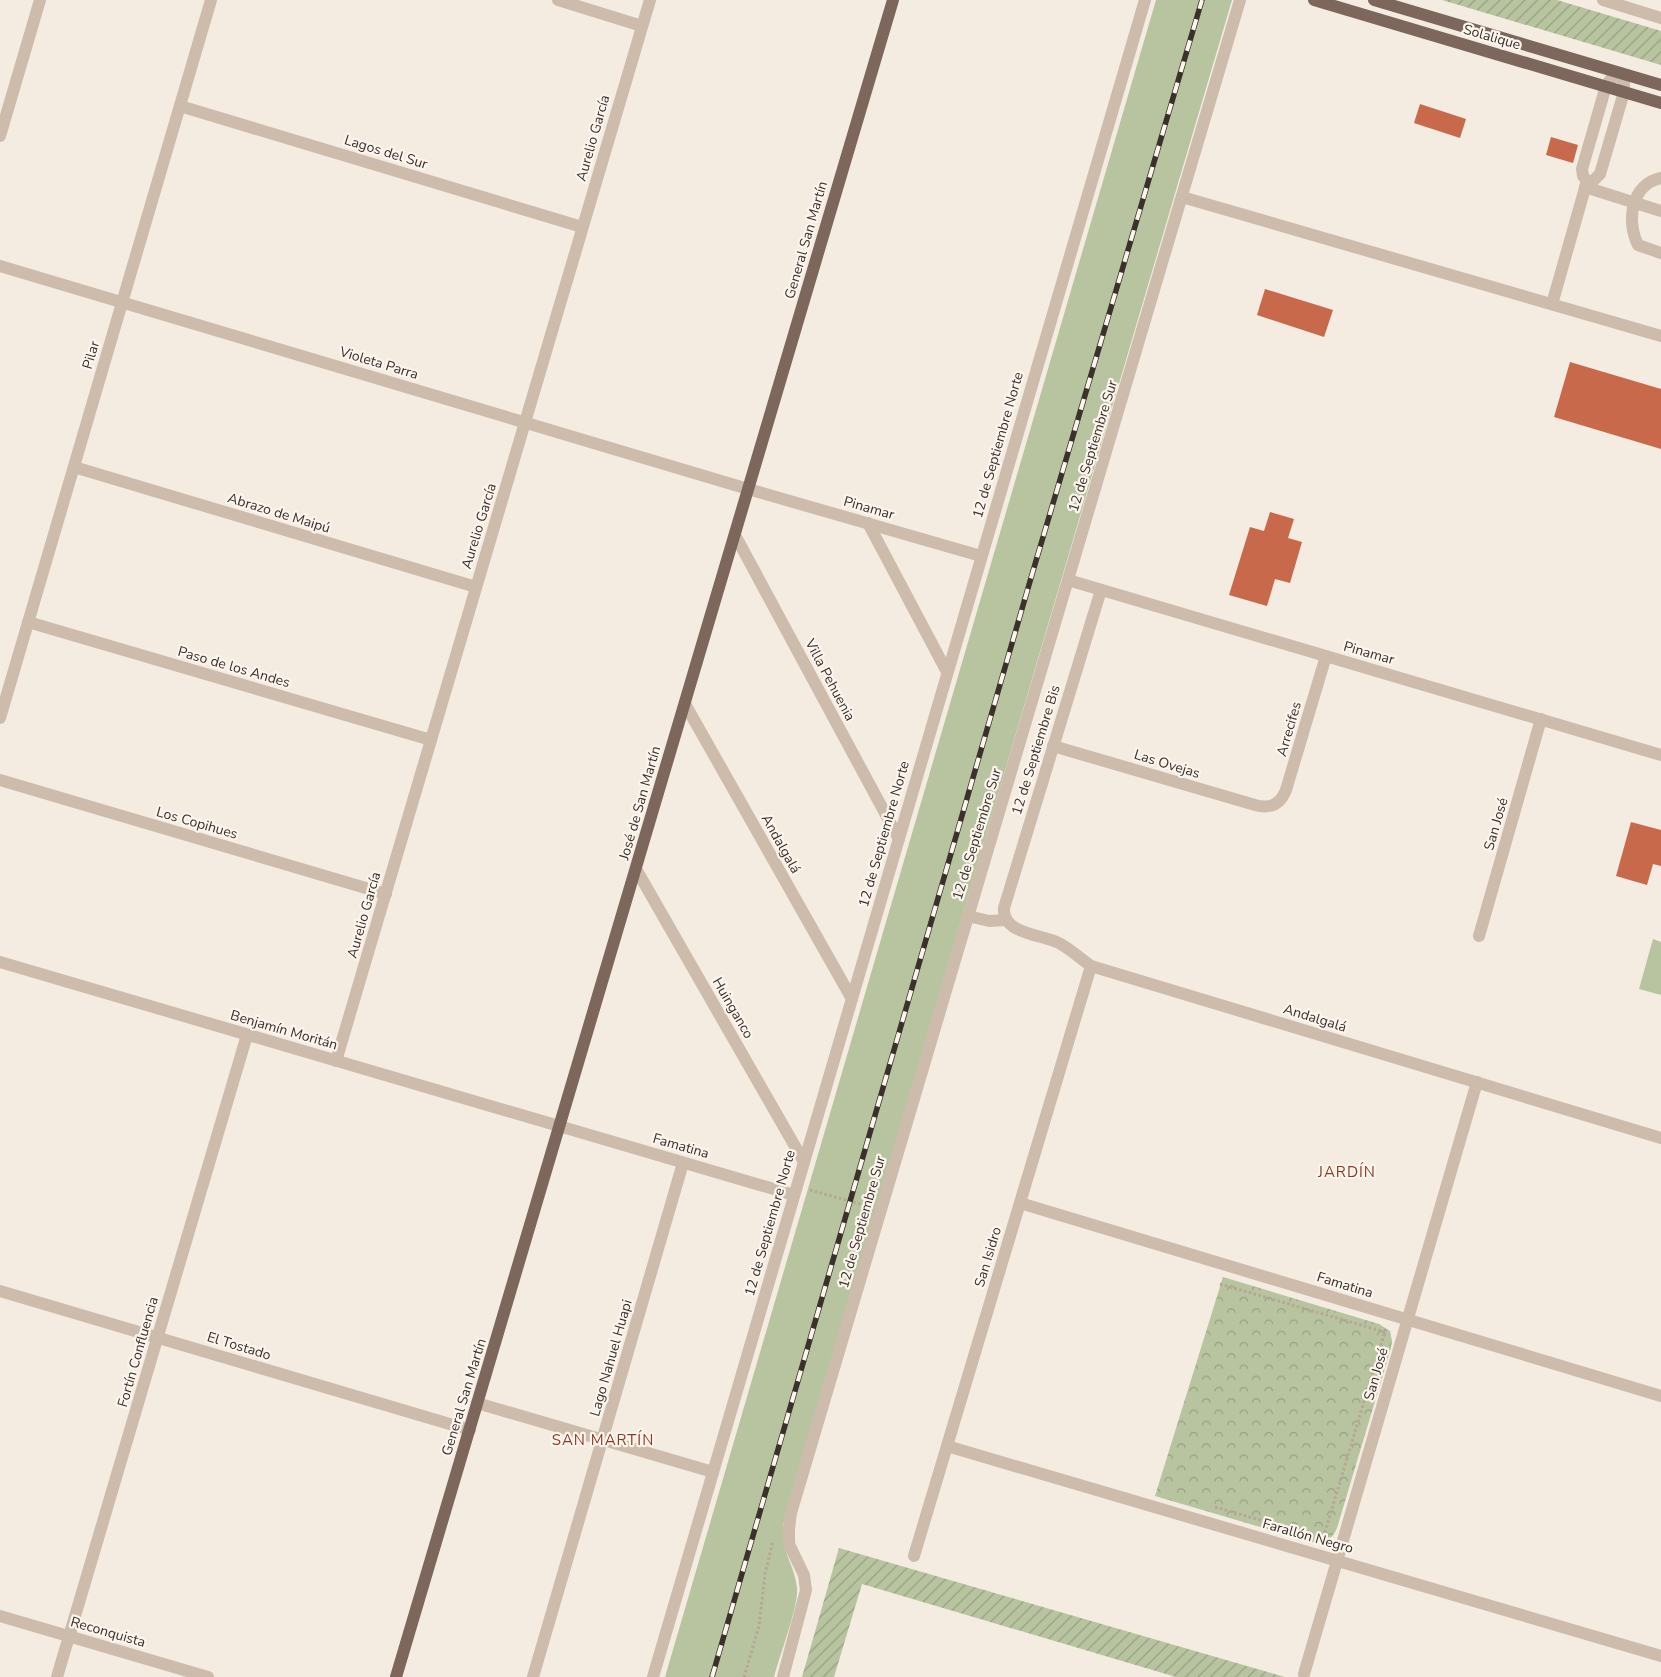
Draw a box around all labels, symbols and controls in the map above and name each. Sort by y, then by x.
street label: Solalique [1461,20,1523,54]
street label: Aurelio García [572,93,614,183]
street label: Lagos del Sur [342,130,430,174]
street label: General San Martín [780,179,832,301]
street label: Pilar [78,339,104,371]
street label: Violeta Parra [336,342,421,384]
street label: 12 de Septiembre Norte [968,370,1028,520]
street label: 12 de Septiembre Sur [1064,378,1122,514]
street label: Aurelio García [457,481,501,571]
street label: Abrazo de Maipú [225,488,333,538]
street label: Pinamar [841,492,897,524]
street label: Villa Pehuenia [800,635,860,724]
street label: Pinamar [1341,637,1397,669]
street label: Paso de los Andes [176,642,293,692]
street label: 12 de Septiembre Bis [1007,682,1065,817]
street label: Arrecifes [1272,699,1306,759]
street label: José de San Martín [614,744,665,863]
street label: Las Ovejas [1132,745,1203,783]
street label: 12 de Septiembre Norte [854,759,914,909]
street label: 12 de Septiembre Sur [948,766,1006,902]
street label: San José [1479,795,1513,853]
street label: Los Copihues [154,802,240,844]
street label: Andalgalá [757,811,805,877]
street label: Aurelio García [343,870,385,960]
street label: Huinganco [708,974,758,1042]
street label: Andalgalá [1281,999,1349,1037]
street label: Benjamín Moritán [228,1006,340,1054]
street label: Famatina [651,1129,711,1163]
street label: 12 de Septiembre Norte [740,1148,800,1298]
street label: 12 de Septiembre Sur [834,1154,890,1290]
district label: JARDÍN [1317,1162,1376,1182]
street label: San Isidro [970,1224,1006,1289]
street label: Famatina [1315,1267,1375,1303]
street label: Fortín Confluencia [113,1295,163,1409]
street label: Lago Nahuel Huapi [585,1297,637,1419]
street label: El Tostado [205,1327,274,1365]
street label: General San Martín [437,1336,491,1458]
street label: San José [1359,1345,1393,1403]
district label: SAN MARTÍN [552,1430,654,1450]
street label: Farallón Negro [1260,1514,1356,1558]
street label: Reconquista [68,1612,148,1652]

